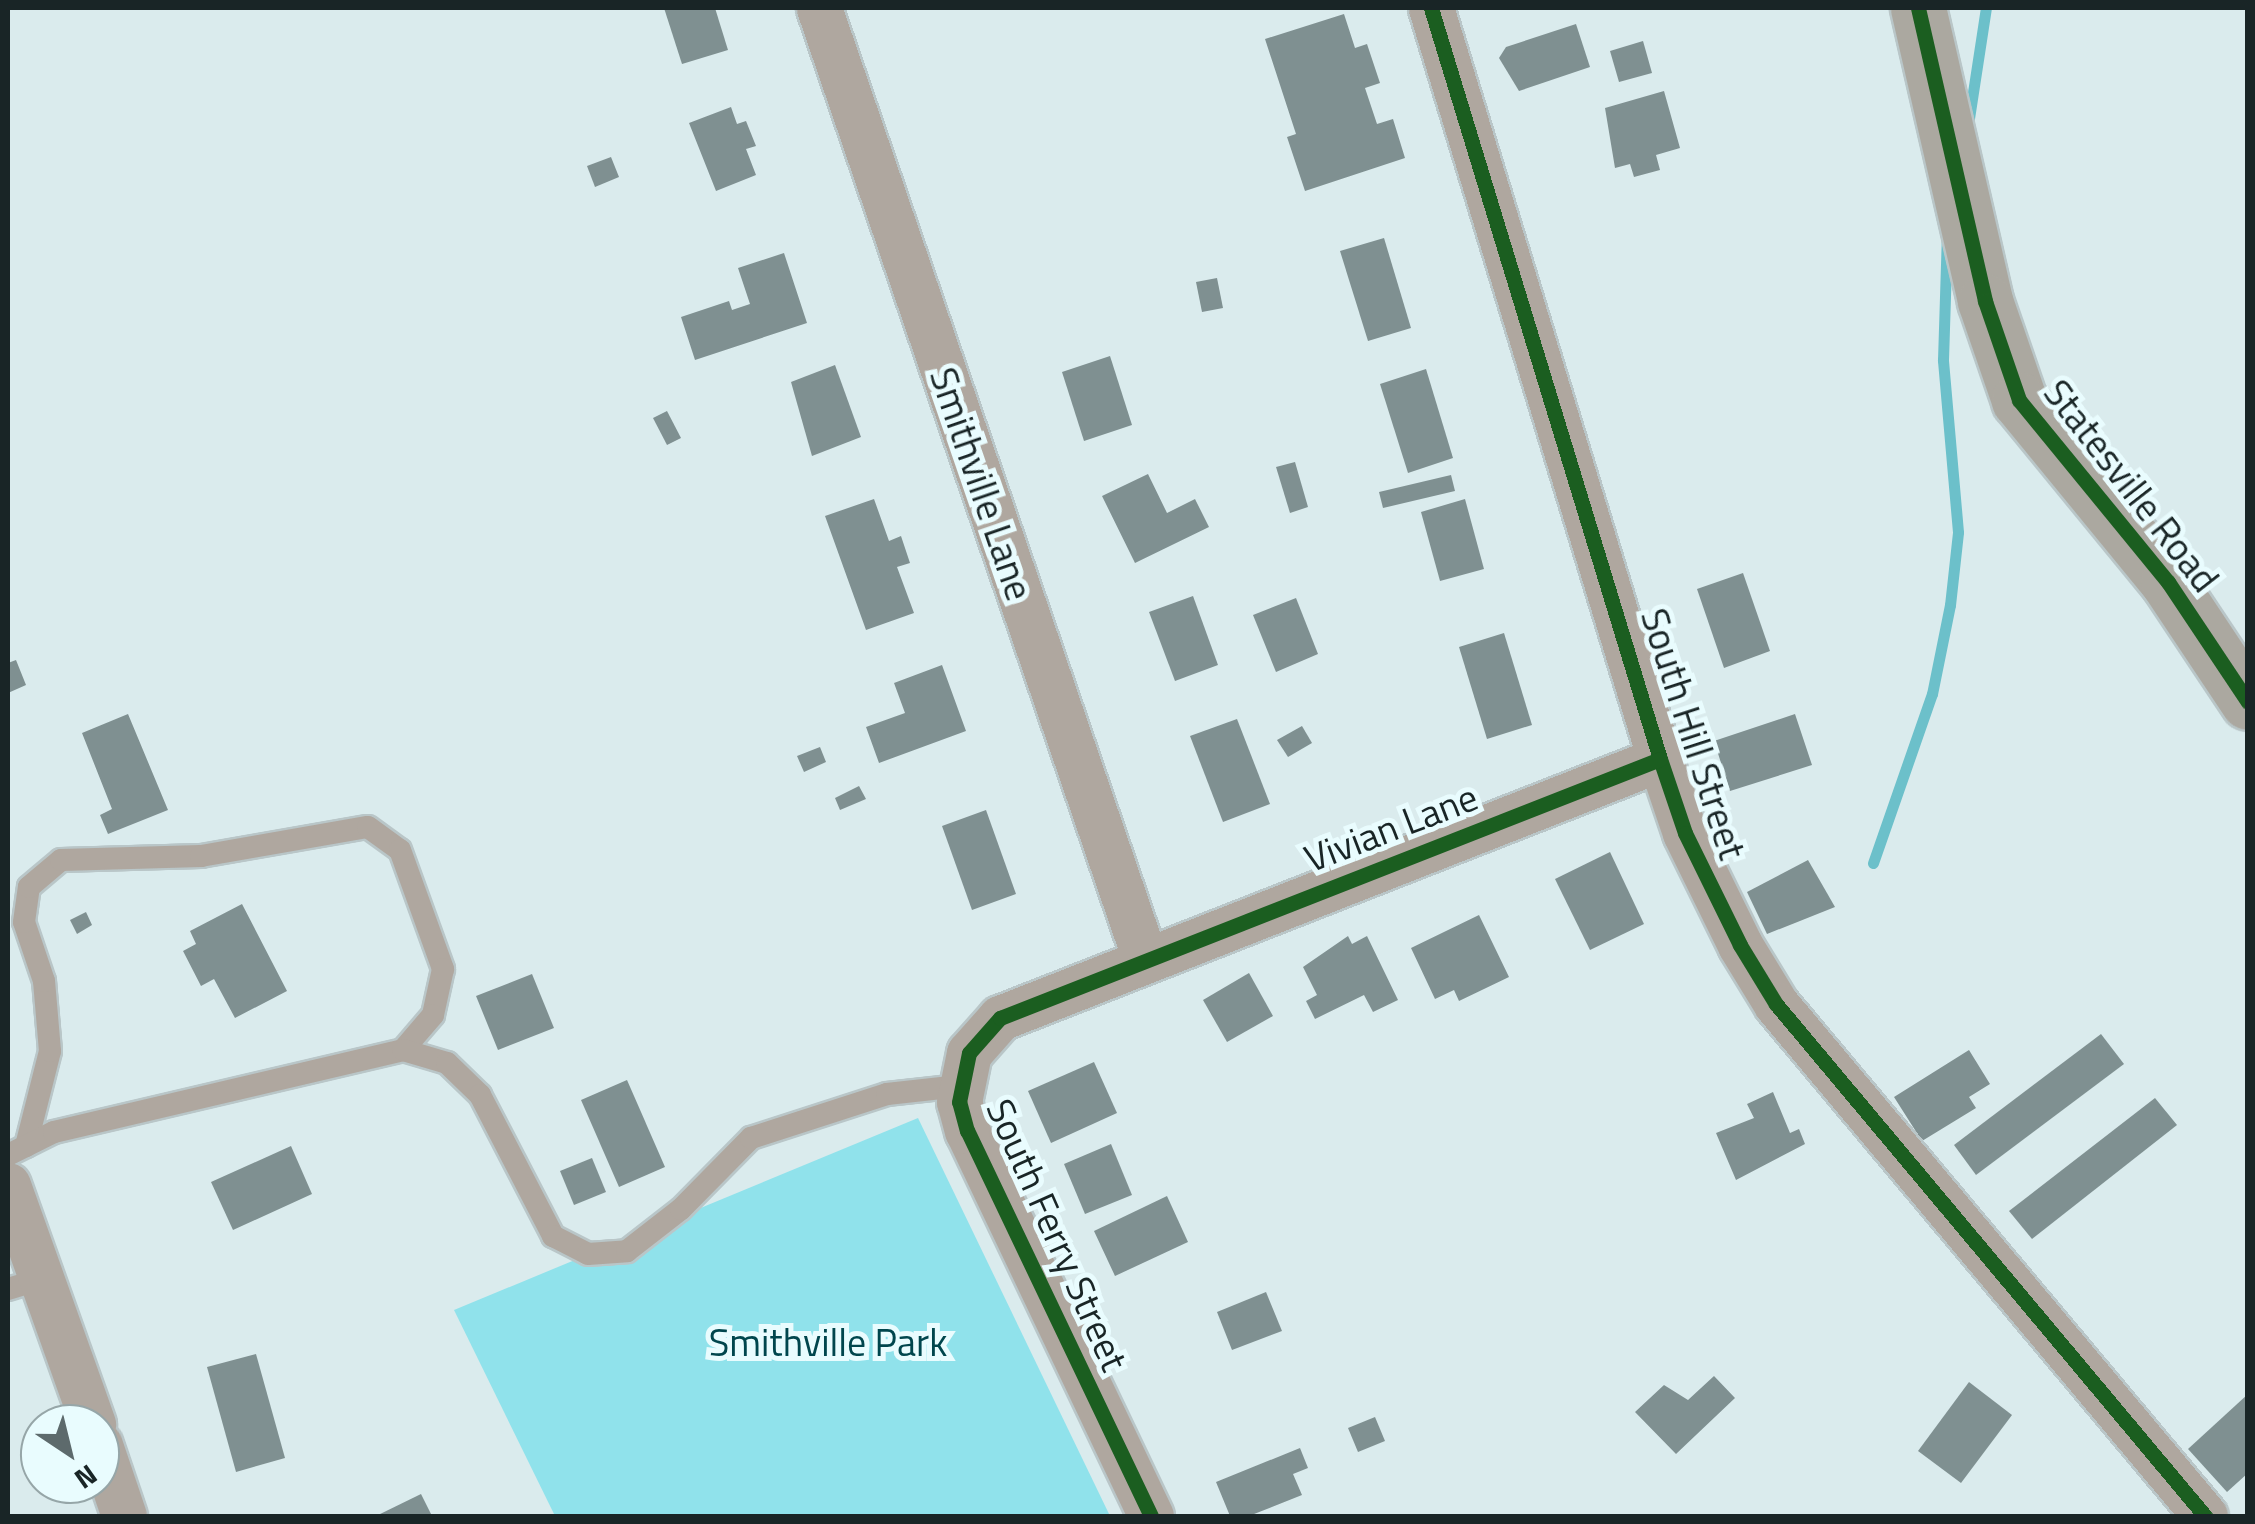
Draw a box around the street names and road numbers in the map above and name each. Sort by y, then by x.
street label: Smithville Lane [920,362,1042,606]
street label: Statesville Road [2034,371,2228,601]
street label: South Hill Street [1631,603,1755,865]
street label: Vivian Lane [1298,774,1484,882]
street label: South Ferry Street [977,1092,1137,1378]

